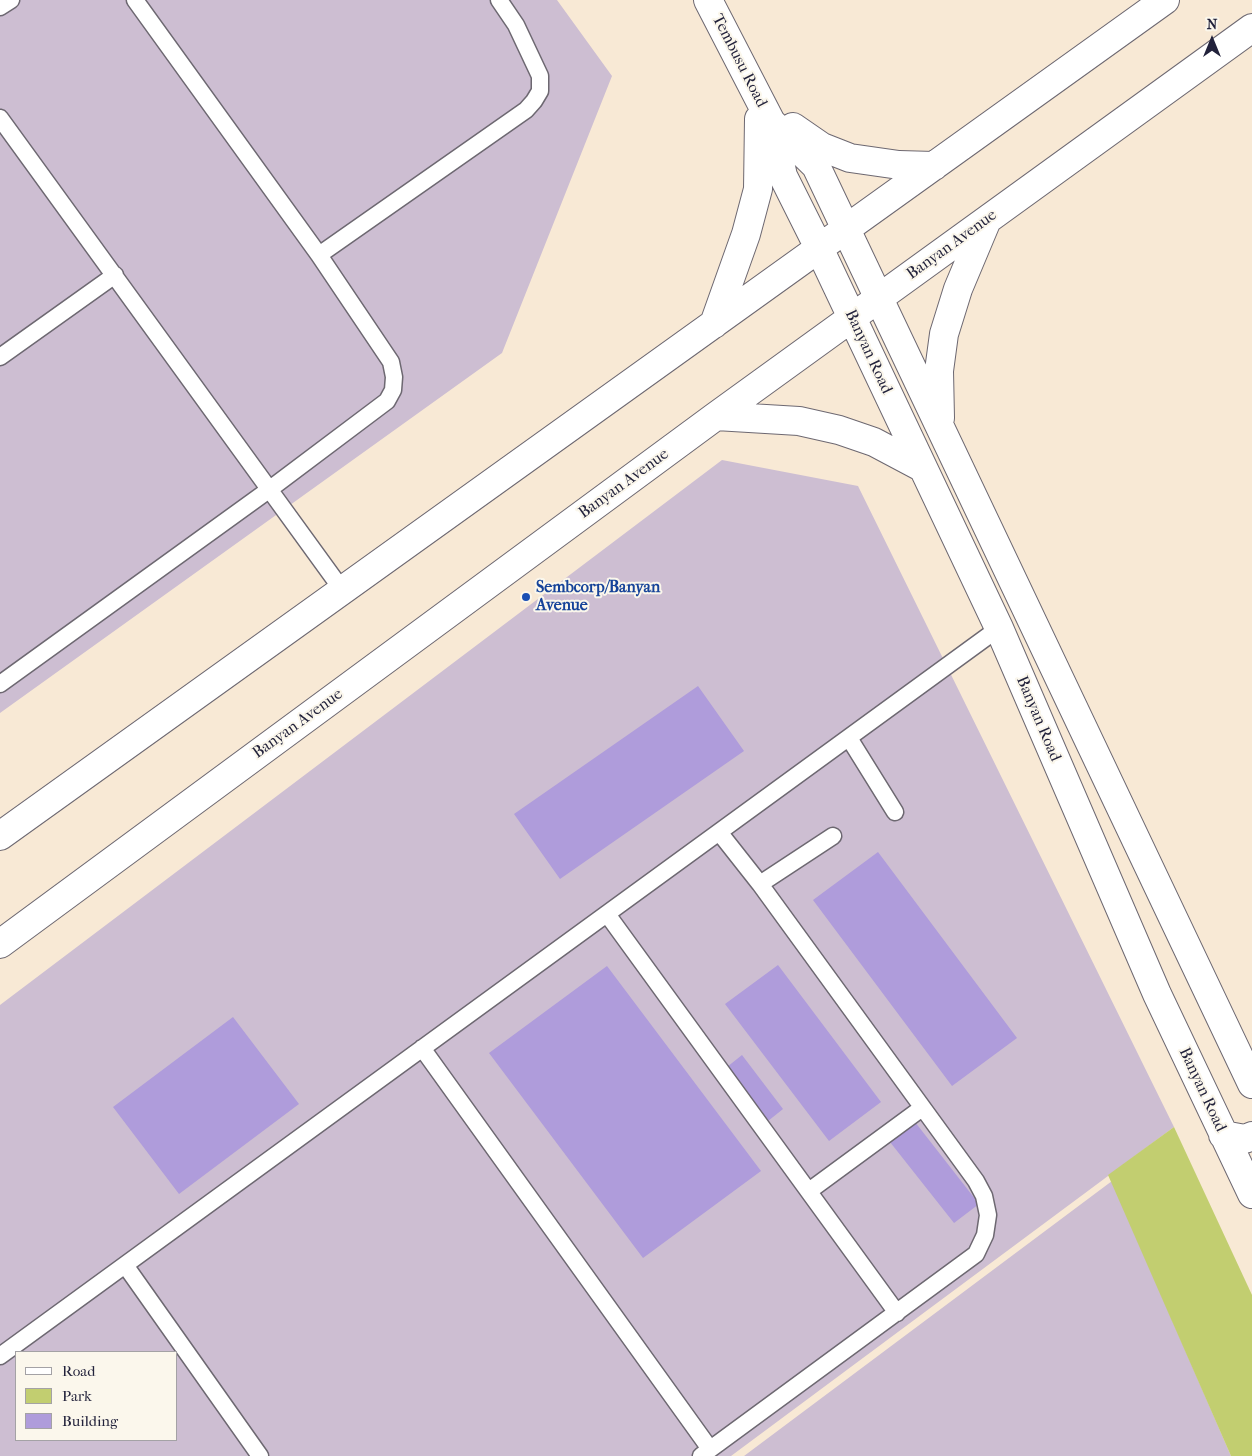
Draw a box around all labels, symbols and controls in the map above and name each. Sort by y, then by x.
street label: Tembusu Road [707,11,771,111]
north arrow [1187,15,1237,65]
text: N [1207,16,1217,33]
street label: Banyan Avenue [903,206,1001,284]
street label: Banyan Road [840,307,896,397]
street label: Banyan Avenue [575,445,673,523]
place label: Sembcorp/Banyan Avenue [536,578,660,616]
marker: Sembcorp/Banyan Avenue [520,591,532,603]
street label: Banyan Road [1011,674,1065,764]
street label: Banyan Avenue [249,685,347,763]
street label: Banyan Road [1174,1045,1230,1135]
legend [15,1351,178,1441]
text: Road [62,1362,95,1380]
text: Park [62,1387,92,1405]
text: Building [62,1412,118,1430]

